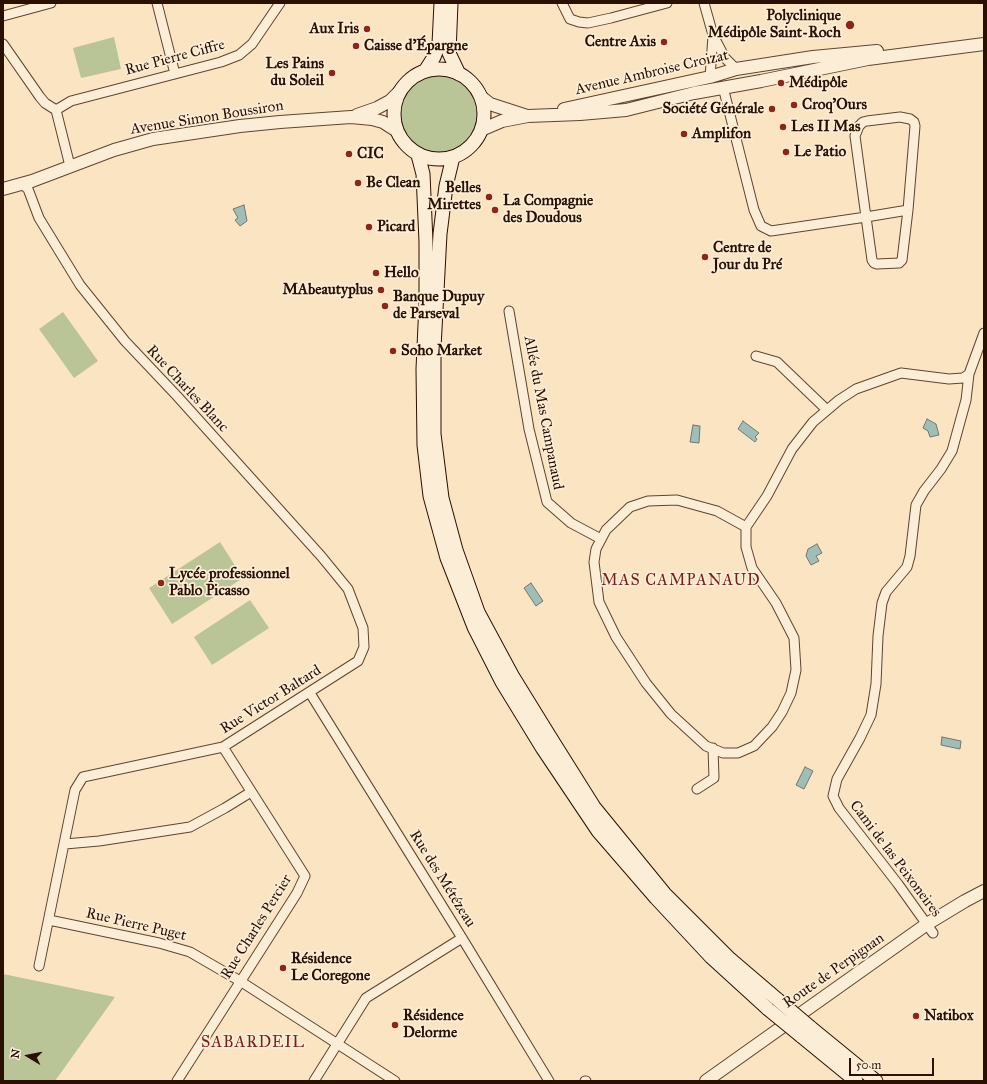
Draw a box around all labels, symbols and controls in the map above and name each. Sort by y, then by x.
place label: Polyclinique Médipôle Saint-Roch [708,7,841,42]
marker: Polyclinique Médipôle Saint-Roch [844,19,856,31]
place label: Aux Iris [310,20,359,38]
marker: Aux Iris [362,24,372,34]
place label: Centre Axis [585,33,656,51]
street label: Rue Pierre Ciffre [123,36,227,80]
place label: Caisse d'Épargne [364,37,468,55]
marker: Centre Axis [659,37,669,47]
marker: Caisse d'Épargne [351,41,361,51]
street label: Avenue Ambroise Croizat [574,47,730,99]
place label: Les Pains du Soleil [266,55,324,90]
marker: Les Pains du Soleil [327,68,337,78]
place label: Médipôle [789,74,848,92]
marker: Médipôle [776,78,786,88]
place label: Croq'Ours [802,96,867,114]
street label: Avenue Simon Boussiron [129,97,285,139]
place label: Société Générale [662,100,764,118]
marker: Croq'Ours [789,100,799,110]
marker: Société Générale [767,104,777,114]
place label: Les II Mas [791,118,860,136]
marker: Les II Mas [778,122,788,132]
place label: Amplifon [692,125,751,143]
marker: Amplifon [679,129,689,139]
place label: Le Patio [794,143,846,161]
place label: CIC [357,145,384,163]
marker: Le Patio [781,147,791,157]
marker: CIC [344,149,354,159]
place label: Be Clean [366,174,420,192]
marker: Be Clean [353,178,363,188]
place label: Belles Mirettes [427,179,481,214]
marker: Belles Mirettes [484,192,494,202]
place label: La Compagnie des Doudous [503,192,593,227]
marker: La Compagnie des Doudous [490,205,500,215]
place label: Picard [377,218,415,236]
marker: Picard [364,222,374,232]
place label: Centre de Jour du Pré [713,239,782,274]
marker: Centre de Jour du Pré [700,252,710,262]
place label: Hello [384,264,419,282]
marker: Hello [371,268,381,278]
place label: MAbeautyplus [282,281,373,299]
marker: MAbeautyplus [376,285,386,295]
place label: Banque Dupuy de Parseval [393,288,484,323]
marker: Banque Dupuy de Parseval [380,301,390,311]
street label: Allée du Mas Campanaud [519,335,567,491]
street label: Rue Charles Blanc [142,342,232,436]
place label: Soho Market [401,342,482,360]
marker: Soho Market [388,346,398,356]
place label: Lycée professionnel Pablo Picasso [169,565,290,600]
district label: MAS CAMPANAUD [601,571,761,591]
marker: Lycée professionnel Pablo Picasso [156,578,166,588]
street label: Rue Victor Baltard [217,662,325,738]
street label: Cami de las Peixoneires [845,797,945,921]
street label: Rue des Métézeau [405,827,479,931]
street label: Rue Charles Percier [218,872,296,982]
street label: Rue Pierre Puget [84,905,188,945]
street label: Route de Perpignan [780,929,888,1013]
place label: Résidence Le Coregone [291,950,370,985]
marker: Résidence Le Coregone [278,963,288,973]
place label: Résidence Delorme [403,1007,464,1042]
place label: Natibox [924,1007,974,1025]
marker: Natibox [911,1011,921,1021]
marker: Résidence Delorme [390,1020,400,1030]
district label: SABARDEIL [201,1033,305,1053]
north arrow [8,1036,48,1076]
text: N [8,1048,23,1060]
scale bar [851,1050,936,1076]
text: 50 m [856,1058,881,1072]

